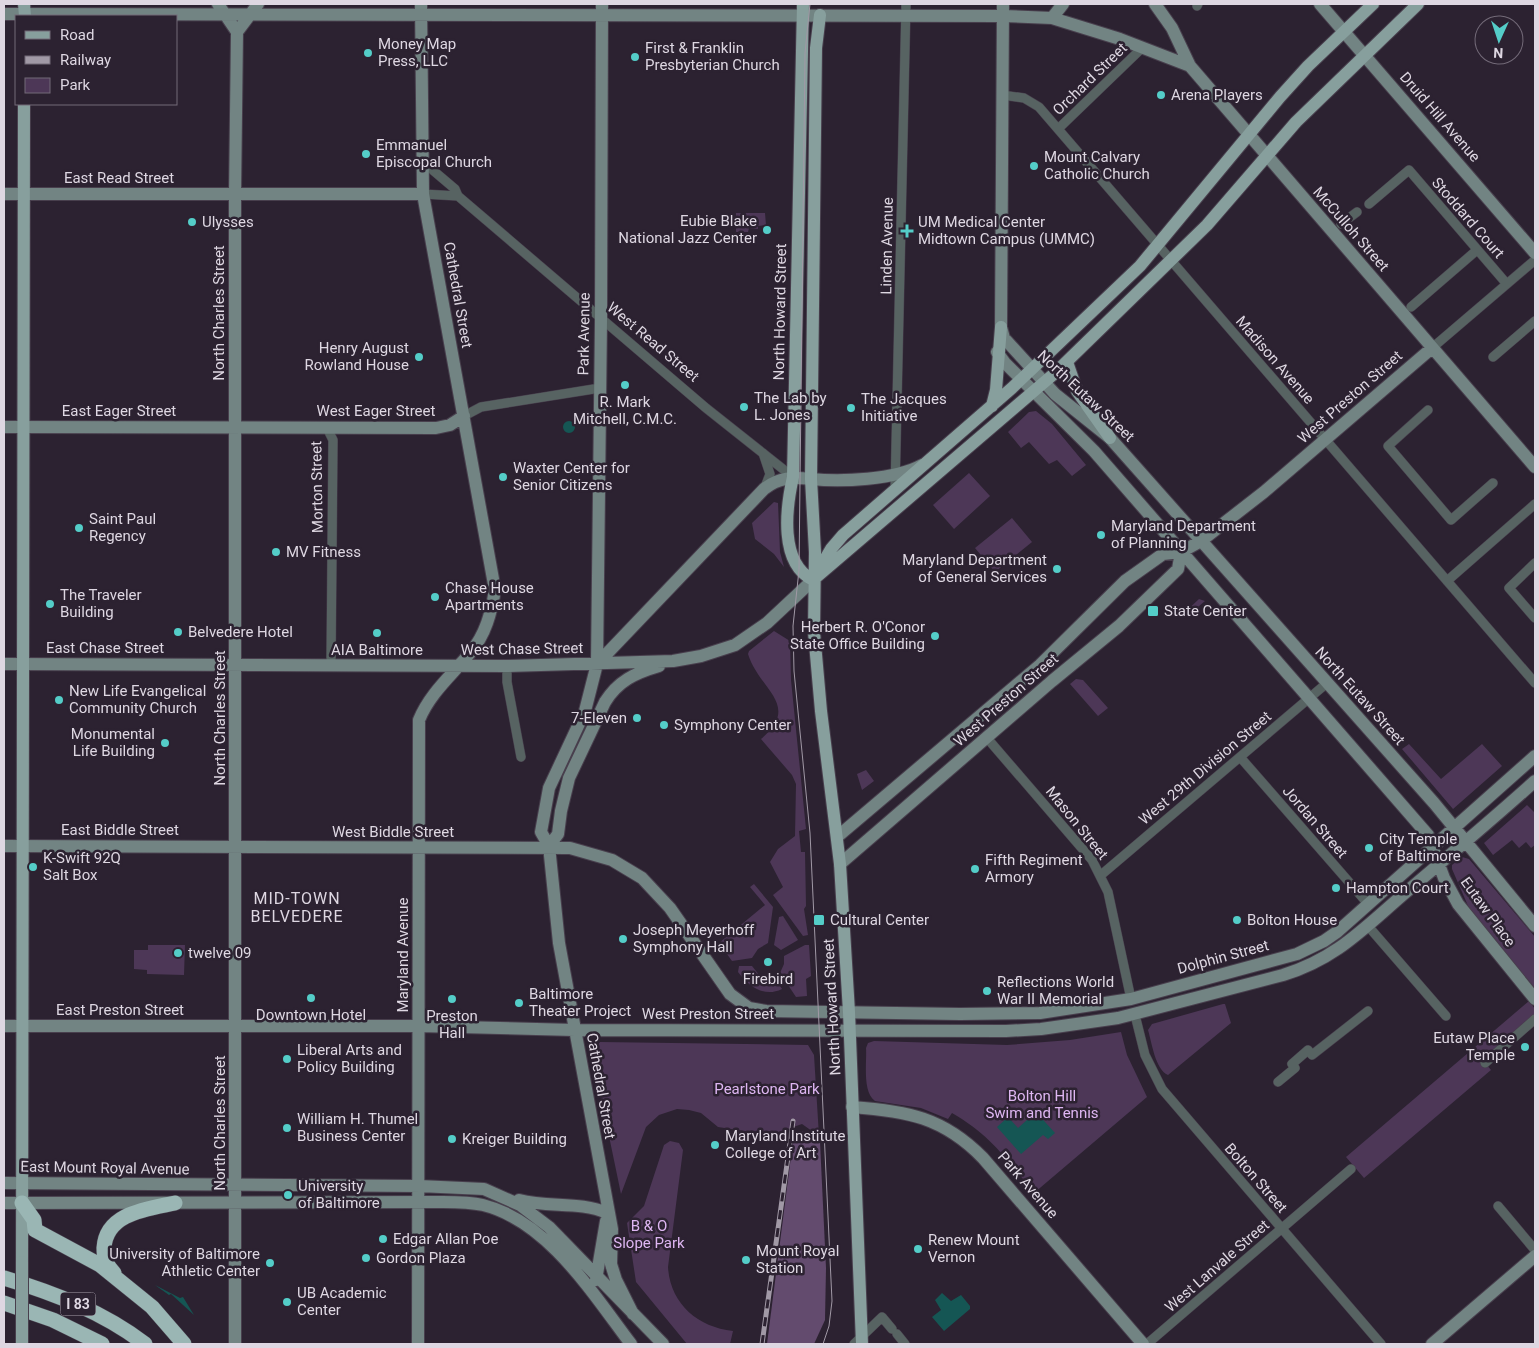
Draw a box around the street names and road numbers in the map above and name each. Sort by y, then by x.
street label: Orchard Street [1049,39,1131,119]
street label: Druid Hill Avenue [1396,68,1484,166]
street label: East Read Street [64,169,174,187]
street label: Stoddard Court [1428,174,1508,262]
street label: McCulloh Street [1309,183,1393,275]
street label: Linden Avenue [877,197,897,295]
street label: Cathedral Street [440,241,476,350]
street label: North Howard Street [770,243,790,381]
street label: North Charles Street [210,245,228,381]
street label: Park Avenue [574,292,594,376]
street label: West Read Street [603,298,703,386]
street label: Madison Avenue [1232,312,1318,408]
street label: North Eutaw Street [1034,346,1138,446]
street label: West Preston Street [1294,347,1406,447]
street label: East Eager Street [62,402,176,420]
street label: West Eager Street [317,402,436,420]
street label: Morton Street [307,441,327,533]
street label: East Chase Street [46,639,164,657]
street label: West Chase Street [461,639,584,659]
street label: North Eutaw Street [1311,643,1409,749]
street label: North Charles Street [211,650,229,786]
street label: West Preston Street [950,650,1062,750]
street label: West 29th Division Street [1135,707,1275,829]
street label: Jordan Street [1279,782,1351,862]
street label: Mason Street [1042,783,1112,863]
street label: East Biddle Street [61,821,179,839]
street label: West Biddle Street [332,823,454,841]
street label: Eutaw Place [1457,874,1519,950]
street label: Maryland Avenue [394,898,412,1012]
street label: Dolphin Street [1175,936,1271,978]
street label: North Howard Street [819,938,845,1076]
street label: East Preston Street [56,1001,184,1019]
street label: West Preston Street [642,1005,774,1023]
street label: Cathedral Street [583,1032,619,1141]
street label: North Charles Street [211,1055,229,1191]
street label: Bolton Street [1221,1139,1291,1217]
street label: Park Avenue [994,1148,1062,1222]
street label: East Mount Royal Avenue [20,1158,190,1178]
street label: West Lanvale Street [1161,1216,1273,1316]
road number: I 83 [60,1292,96,1316]

